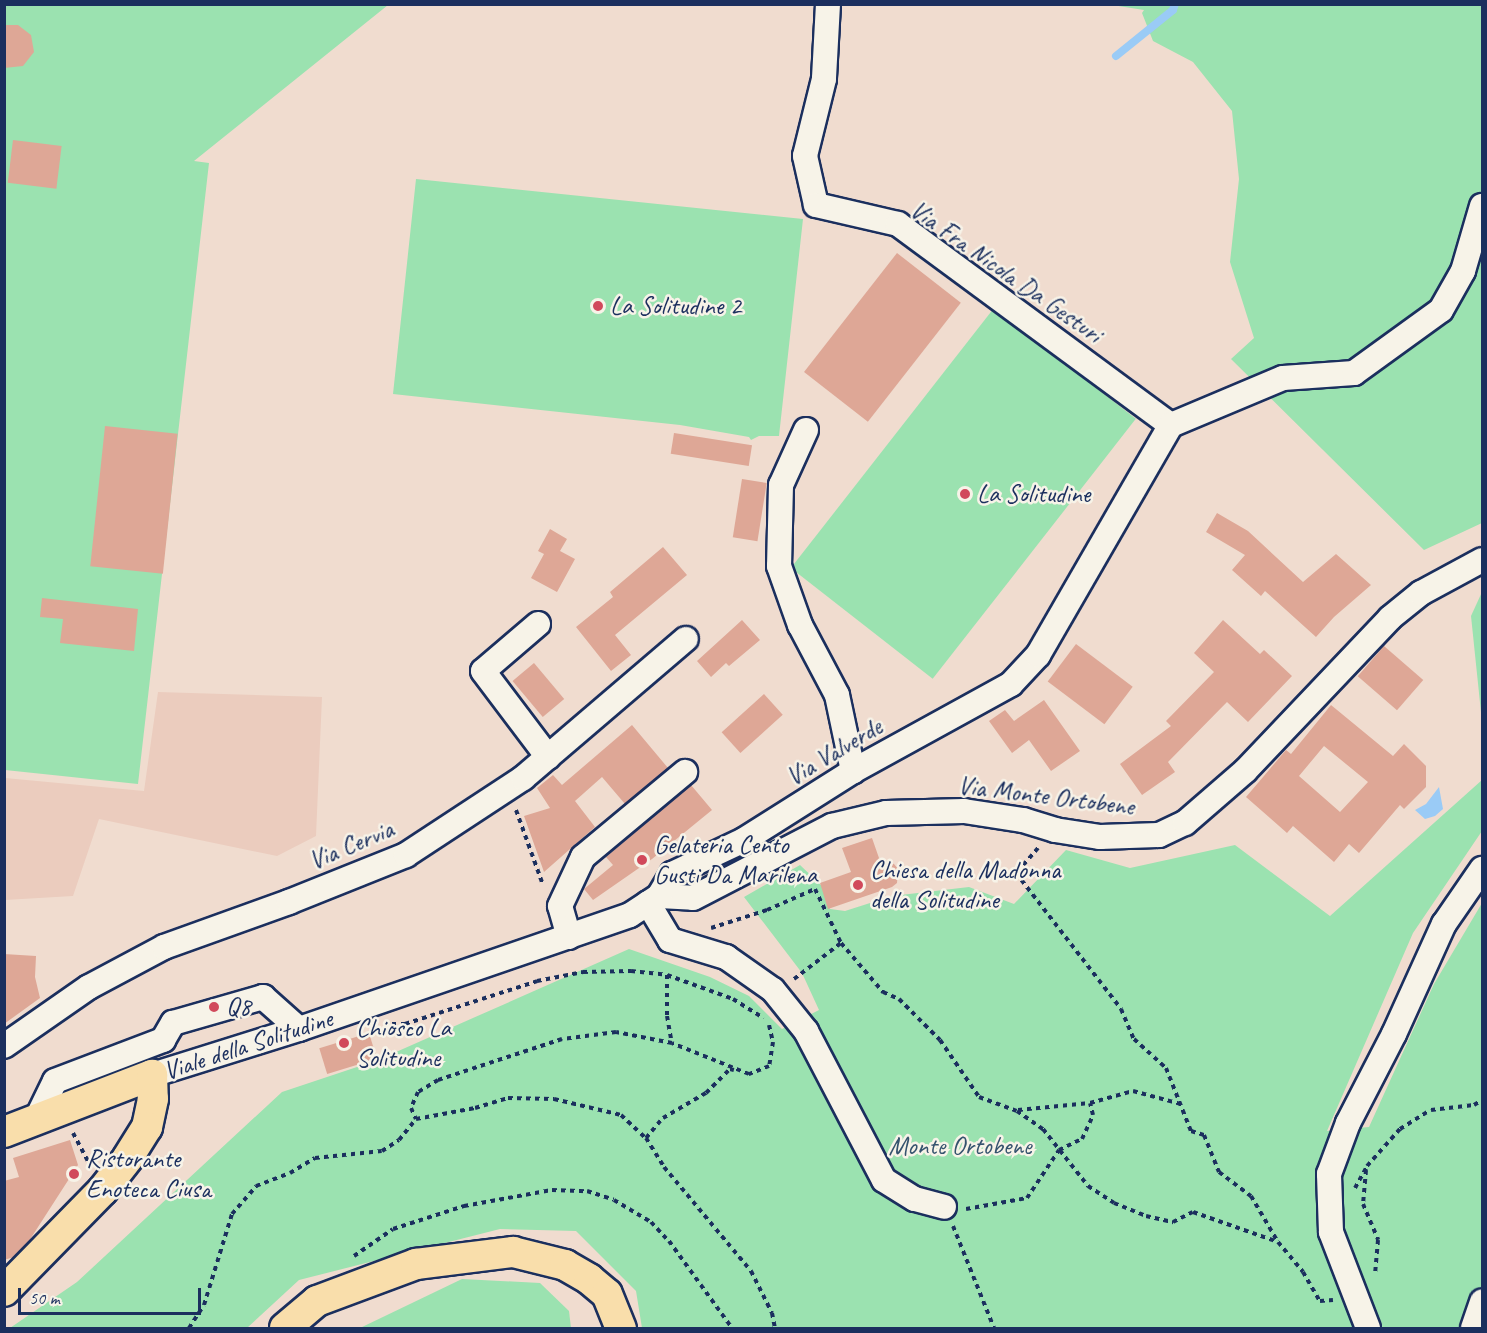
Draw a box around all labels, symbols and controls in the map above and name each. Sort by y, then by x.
street label: Via Fra Nicola Da Gesturi [903,194,1109,350]
place label: La Solitudine 2 [610,290,741,322]
marker: La Solitudine 2 [591,299,605,313]
place label: La Solitudine [977,478,1090,510]
marker: La Solitudine [958,487,972,501]
street label: Via Valverde [780,711,888,793]
street label: Via Monte Ortobene [956,770,1136,822]
street label: Via Cervia [304,813,398,877]
place label: Gelateria Cento Gusti Da Marilena [654,829,818,891]
marker: Gelateria Cento Gusti Da Marilena [635,853,649,867]
place label: Chiesa della Madonna della Solitudine [870,854,1061,916]
marker: Chiesa della Madonna della Solitudine [851,878,865,892]
place label: Q8 [226,991,251,1023]
marker: Q8 [207,1000,221,1014]
street label: Viale della Solitudine [160,1003,336,1087]
place label: Chiosco La Solitudine [356,1012,451,1074]
marker: Chiosco La Solitudine [337,1036,351,1050]
park label: Monte Ortobene [889,1130,1031,1162]
place label: Ristorante Enoteca Ciusa [86,1143,211,1204]
marker: Ristorante Enoteca Ciusa [67,1167,81,1181]
scale bar [21,1276,204,1314]
text: 50 m [29,1287,60,1309]

